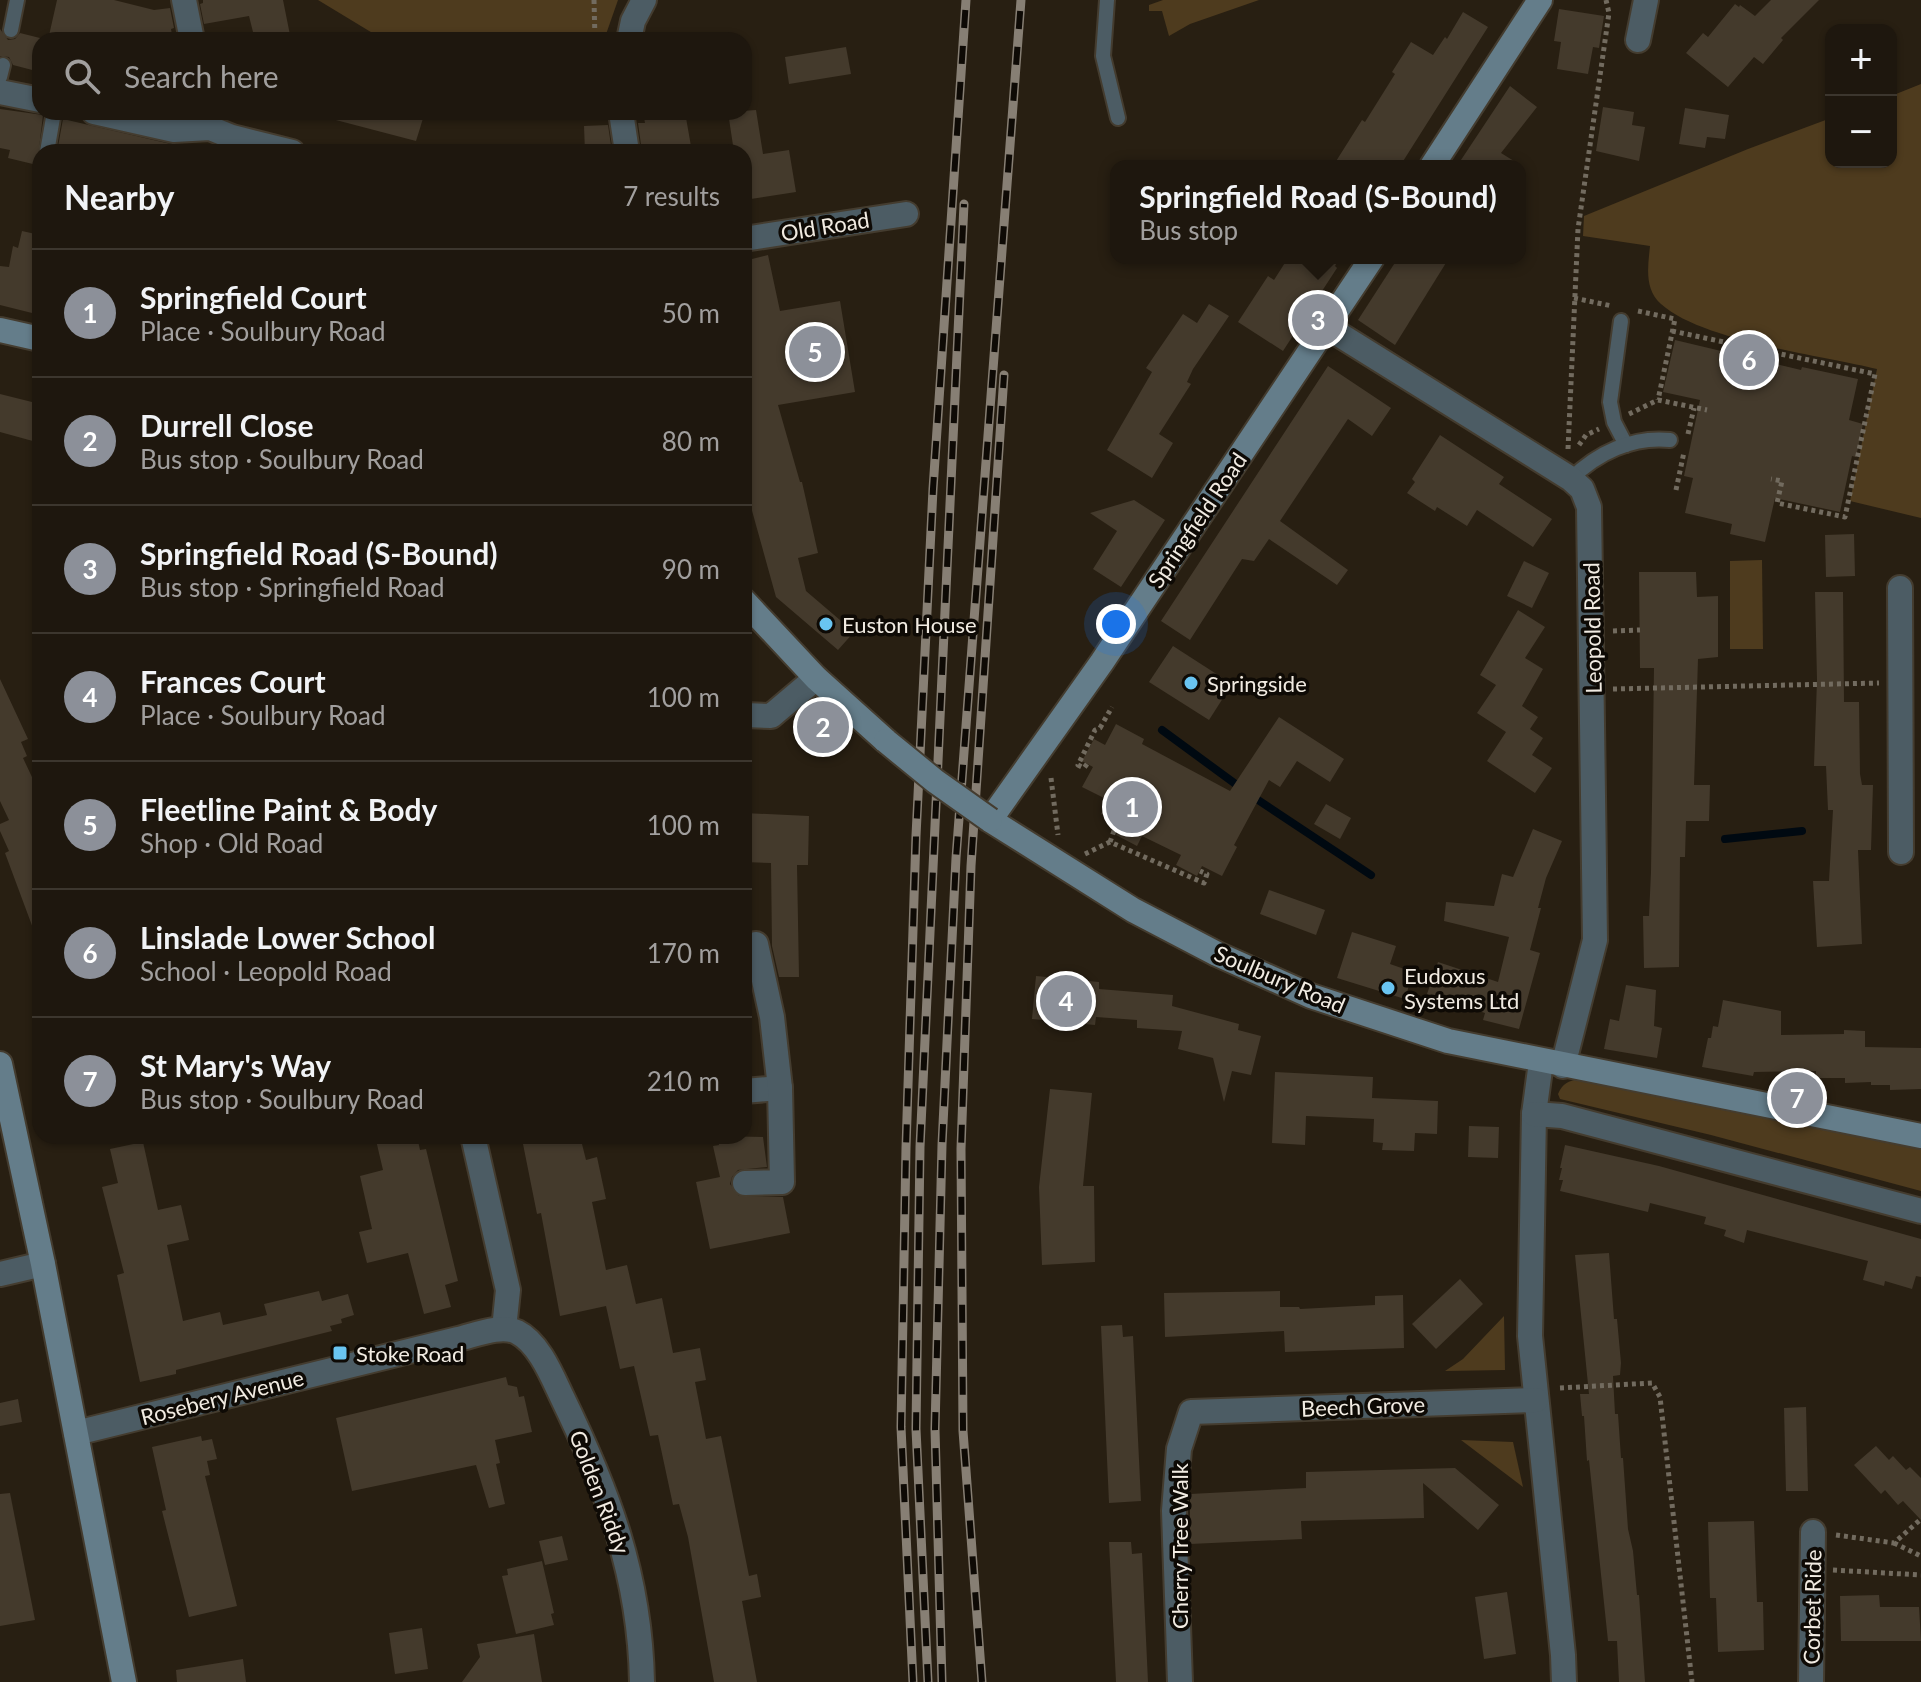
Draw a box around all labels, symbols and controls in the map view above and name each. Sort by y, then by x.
map controls [1825,24,1897,168]
button: + [1825,24,1897,96]
search box [32,32,752,120]
icon: search [60,54,104,98]
text: Search here [124,58,279,94]
button: − [1825,96,1897,168]
popup [1110,160,1526,264]
text: Nearby [64,176,175,217]
text: Springfield Road (S-Bound) [1139,178,1497,214]
text: 7 results [623,180,720,212]
street label: Old Road [779,206,871,246]
text: Bus stop [1139,214,1238,246]
text: Springfield Court [140,279,367,315]
pin: 3 [1292,290,1344,350]
text: 1 [82,297,98,329]
text: 50 m [662,297,720,329]
text: Place · Soulbury Road [140,315,386,347]
pin: 5 [789,322,841,382]
pin: 6 [1723,330,1775,390]
text: Durrell Close [140,407,313,443]
text: 2 [82,425,98,457]
text: 80 m [662,425,720,457]
text: Bus stop · Soulbury Road [140,443,424,475]
street label: Springfield Road [1142,447,1252,593]
text: Springfield Road (S-Bound) [140,535,497,571]
text: 3 [82,553,98,585]
text: 90 m [662,553,720,585]
street label: Leopold Road [1577,562,1607,694]
text: Bus stop · Springfield Road [140,571,445,603]
your location [1096,604,1136,644]
place label: Euston House [842,611,977,638]
marker: Euston House [817,615,835,633]
text: Frances Court [140,663,326,699]
place label: Springside [1207,670,1307,697]
marker: Springside [1182,674,1200,692]
text: 4 [82,681,98,713]
text: 100 m [647,681,720,713]
pin: 2 [797,697,849,757]
text: Place · Soulbury Road [140,699,386,731]
pin: 1 [1106,777,1158,837]
text: Fleetline Paint & Body [140,791,437,827]
text: 5 [82,809,98,841]
text: 100 m [647,809,720,841]
text: Shop · Old Road [140,827,323,859]
text: Linslade Lower School [140,919,436,955]
text: 6 [82,937,98,969]
text: 170 m [647,937,720,969]
street label: Soulbury Road [1210,939,1350,1019]
text: School · Leopold Road [140,955,392,987]
place label: Eudoxus Systems Ltd [1404,962,1519,1014]
pin: 4 [1040,971,1092,1031]
marker: Eudoxus Systems Ltd [1379,979,1397,997]
text: St Mary's Way [140,1047,331,1083]
text: 7 [82,1065,98,1097]
text: 210 m [647,1065,720,1097]
pin: 7 [1771,1068,1823,1128]
text: Bus stop · Soulbury Road [140,1083,424,1115]
place label: Stoke Road [356,1340,464,1367]
marker: Stoke Road [331,1344,349,1362]
street label: Rosebery Avenue [138,1364,306,1430]
street label: Beech Grove [1301,1390,1425,1422]
street label: Golden Riddy [564,1426,636,1558]
street label: Cherry Tree Walk [1166,1462,1193,1629]
street label: Corbet Ride [1797,1549,1827,1665]

